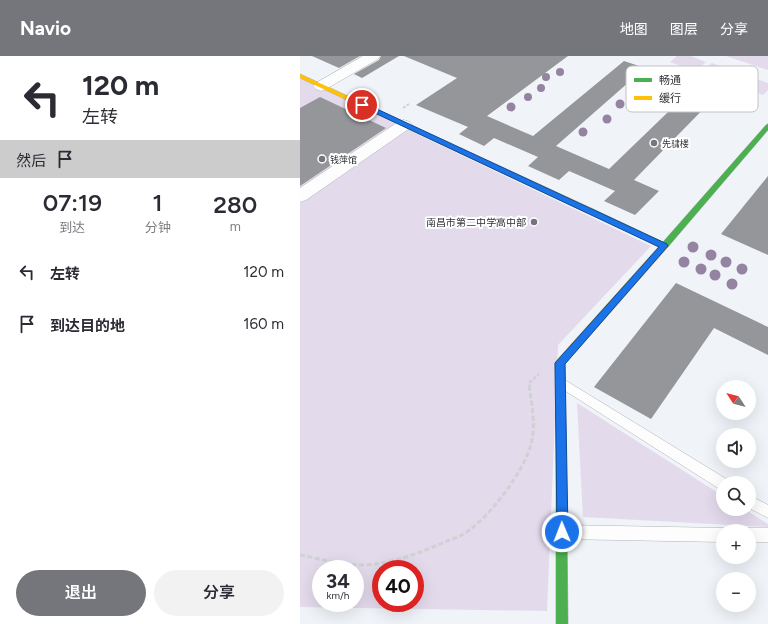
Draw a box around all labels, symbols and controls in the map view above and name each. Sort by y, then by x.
text: Navio [20,17,71,40]
text: 地图 [620,21,648,38]
text: 图层 [670,21,698,38]
text: 分享 [720,21,748,38]
legend [626,66,758,112]
text: 120 m [82,68,159,102]
icon: left [16,72,68,124]
text: 畅通 [659,74,681,87]
pin [345,88,379,122]
text: 缓行 [659,92,681,105]
icon: arrive [351,94,373,116]
text: 左转 [82,106,118,128]
marker: 先骕楼 [649,138,659,148]
place label: 先骕楼 [662,138,689,149]
icon: arrive [54,148,76,170]
text: 然后 [16,152,46,170]
marker: 钱萍馆 [317,154,327,164]
place label: 钱萍馆 [330,154,357,165]
text: 07:19 [43,188,102,217]
text: 1 [153,188,163,217]
text: 280 [213,190,257,219]
place label: 南昌市第二中学高中部 [426,216,526,229]
marker: 南昌市第二中学高中部 [529,217,539,227]
text: m [230,219,241,234]
text: 到达 [59,220,85,235]
text: 分钟 [145,220,171,235]
icon: left [16,261,38,283]
text: 120 m [243,263,284,281]
text: 左转 [50,265,80,283]
icon: arrive [16,313,38,335]
text: 160 m [243,315,284,333]
text: 到达目的地 [50,317,125,335]
north arrow [716,380,756,420]
map controls [716,380,756,612]
button: sound [716,428,756,468]
button: search [716,476,756,516]
position arrow [541,511,583,553]
button: + [716,524,756,564]
speed limit sign: 40 [372,560,424,612]
text: 34 [326,569,350,593]
button: 退出 [16,570,146,616]
button: 分享 [154,570,284,616]
button: − [716,572,756,612]
text: km/h [327,589,349,602]

